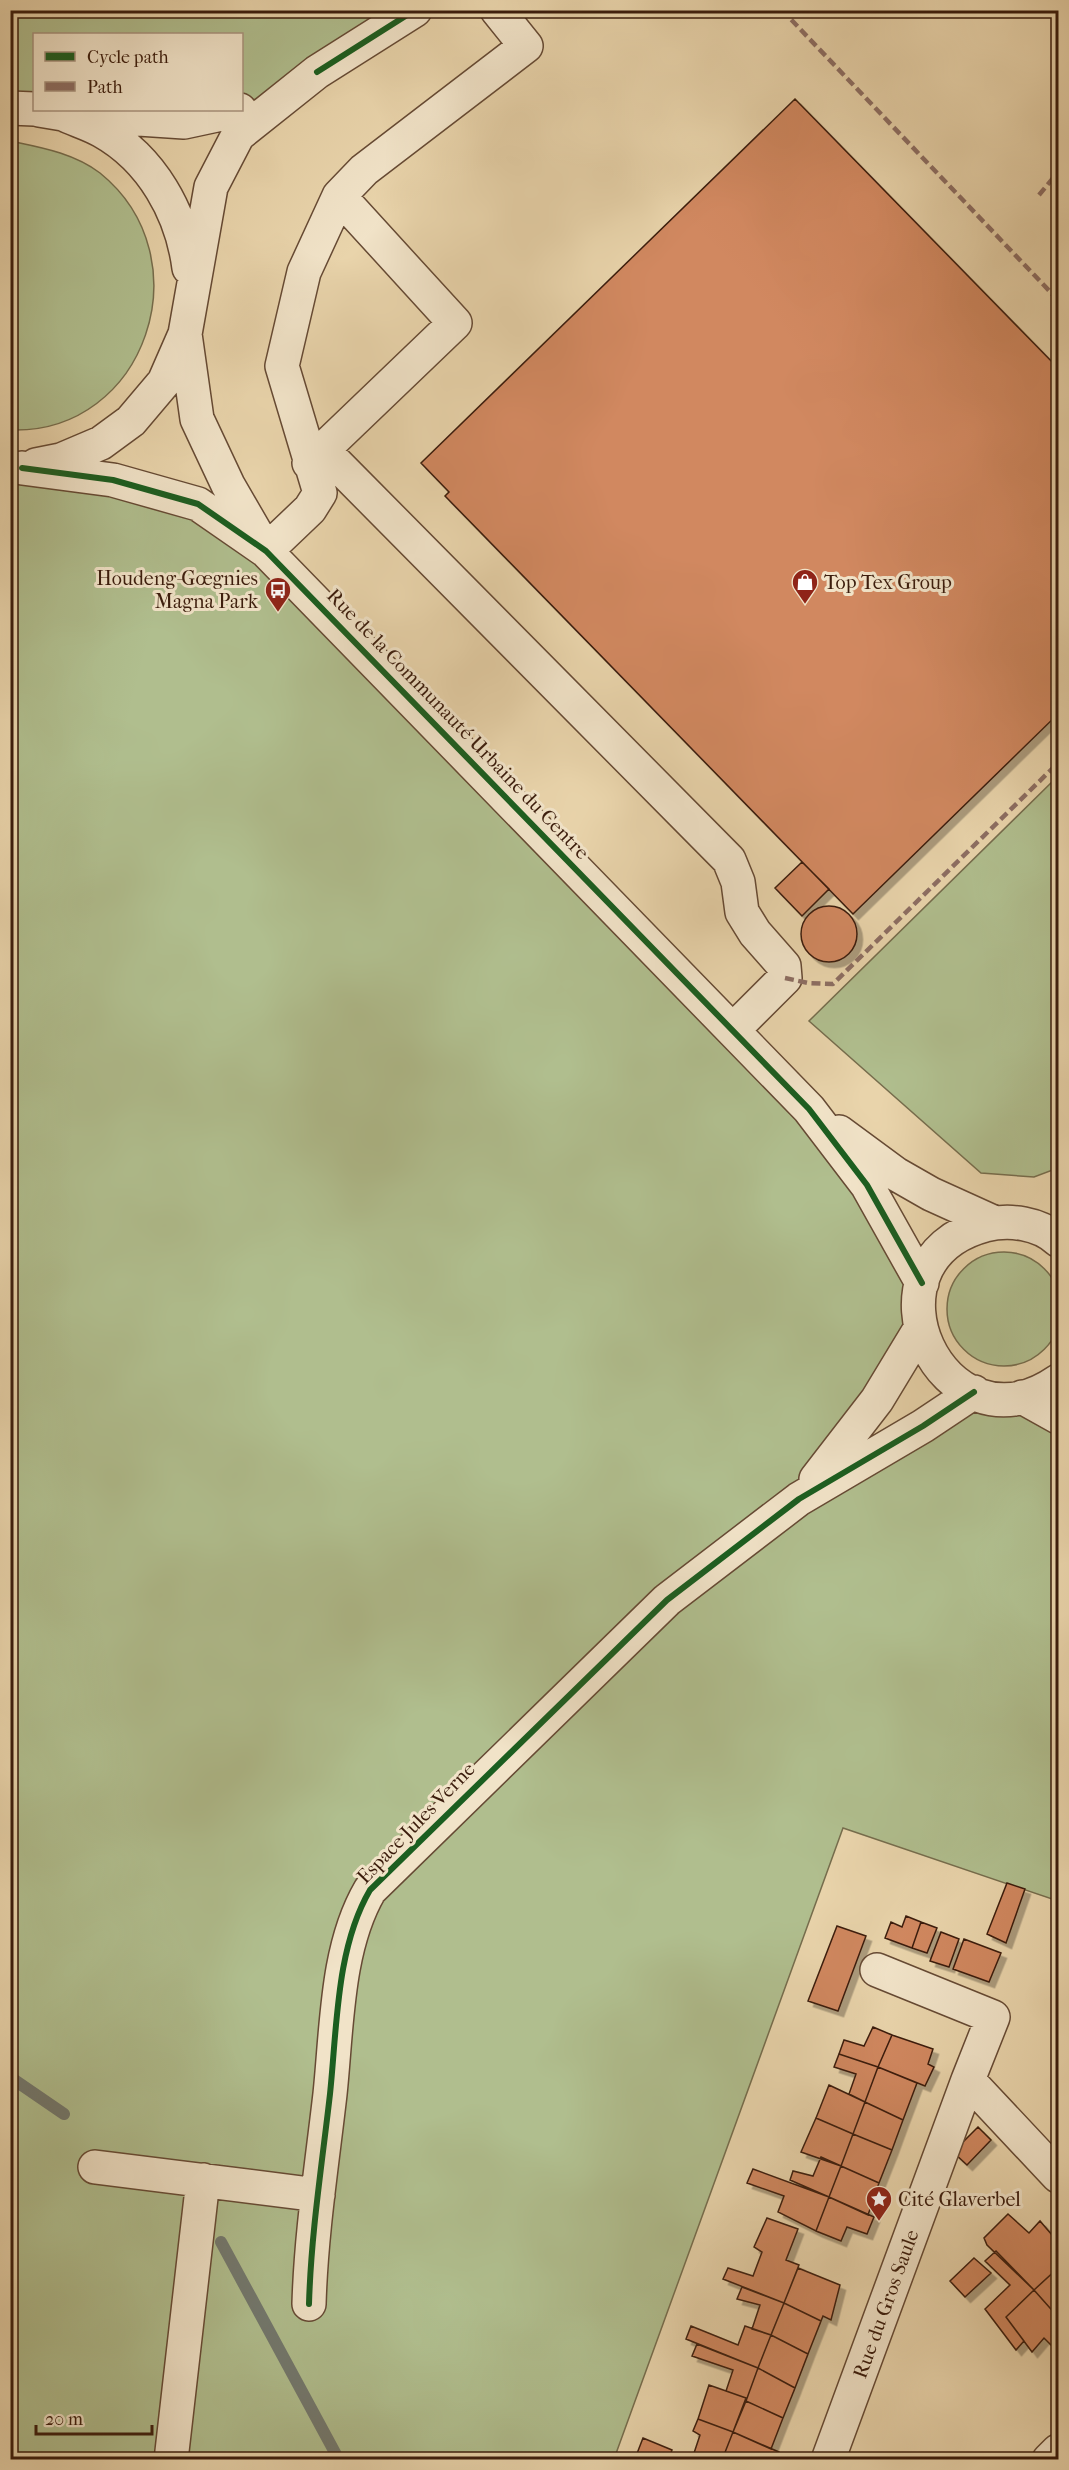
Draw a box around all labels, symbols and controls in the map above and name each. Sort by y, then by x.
legend [33,33,243,111]
text: Cycle path [87,47,168,68]
text: Path [87,77,123,98]
place label: Houdeng-Gœgnies Magna Park [96,567,259,613]
shop icon: Top Tex Group [790,567,820,605]
place label: Top Tex Group [824,571,952,594]
bus stop icon: Houdeng-Gœgnies Magna Park [263,575,293,613]
street label: Rue de la Communauté Urbaine du Centre [322,584,594,864]
street label: Espace Jules Verne [352,1757,480,1888]
place icon: Cité Glaverbel [864,2184,894,2222]
place label: Cité Glaverbel [898,2188,1021,2211]
street label: Rue du Gros Saule [848,2226,924,2381]
scale bar [36,2398,152,2436]
text: 20 m [45,2409,83,2430]

